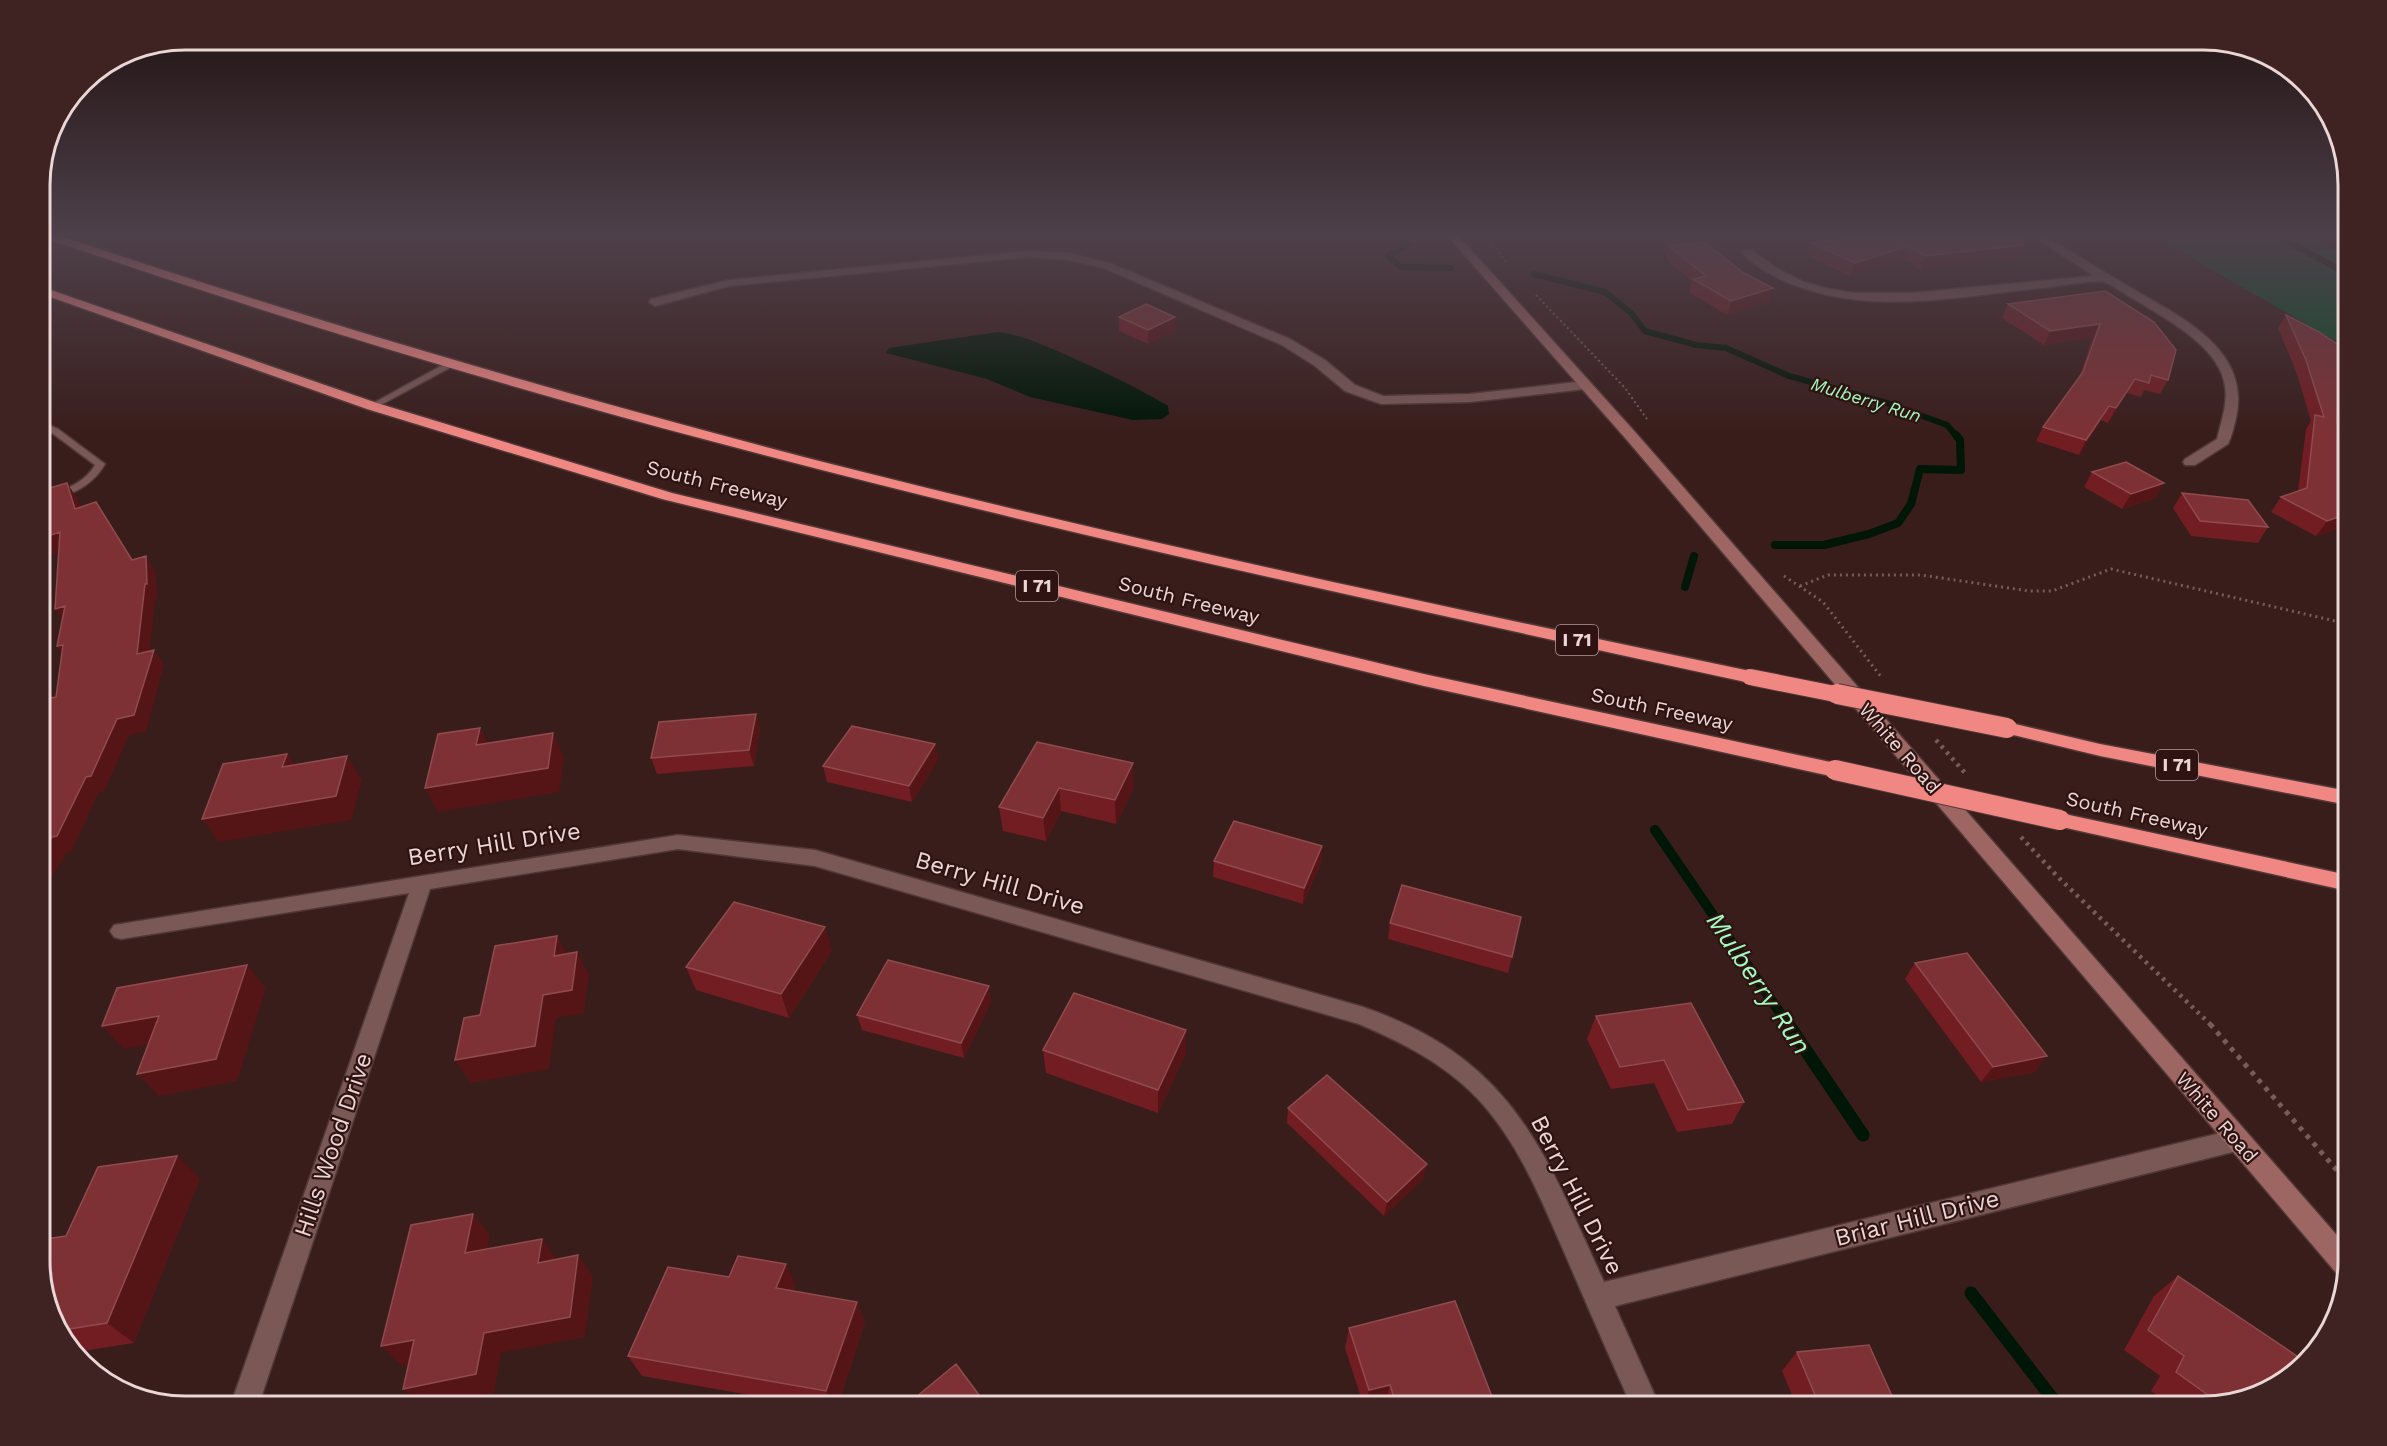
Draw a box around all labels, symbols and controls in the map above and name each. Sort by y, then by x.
water label: Mulberry Run [1809,373,1924,426]
street label: South Freeway [644,455,791,513]
road number: I 71 [1016,571,1058,601]
street label: South Freeway [1116,571,1263,629]
road number: I 71 [1556,625,1598,655]
street label: South Freeway [1589,682,1736,736]
street label: White Road [1854,698,1946,798]
road number: I 71 [2156,750,2198,780]
street label: South Freeway [2064,786,2211,842]
street label: Berry Hill Drive [405,817,583,871]
street label: Berry Hill Drive [912,845,1088,921]
water label: Mulberry Run [1701,906,1817,1060]
street label: Hills Wood Drive [288,1049,378,1241]
street label: White Road [2171,1067,2263,1167]
street label: Berry Hill Drive [1525,1111,1629,1279]
street label: Briar Hill Drive [1832,1184,2002,1252]

